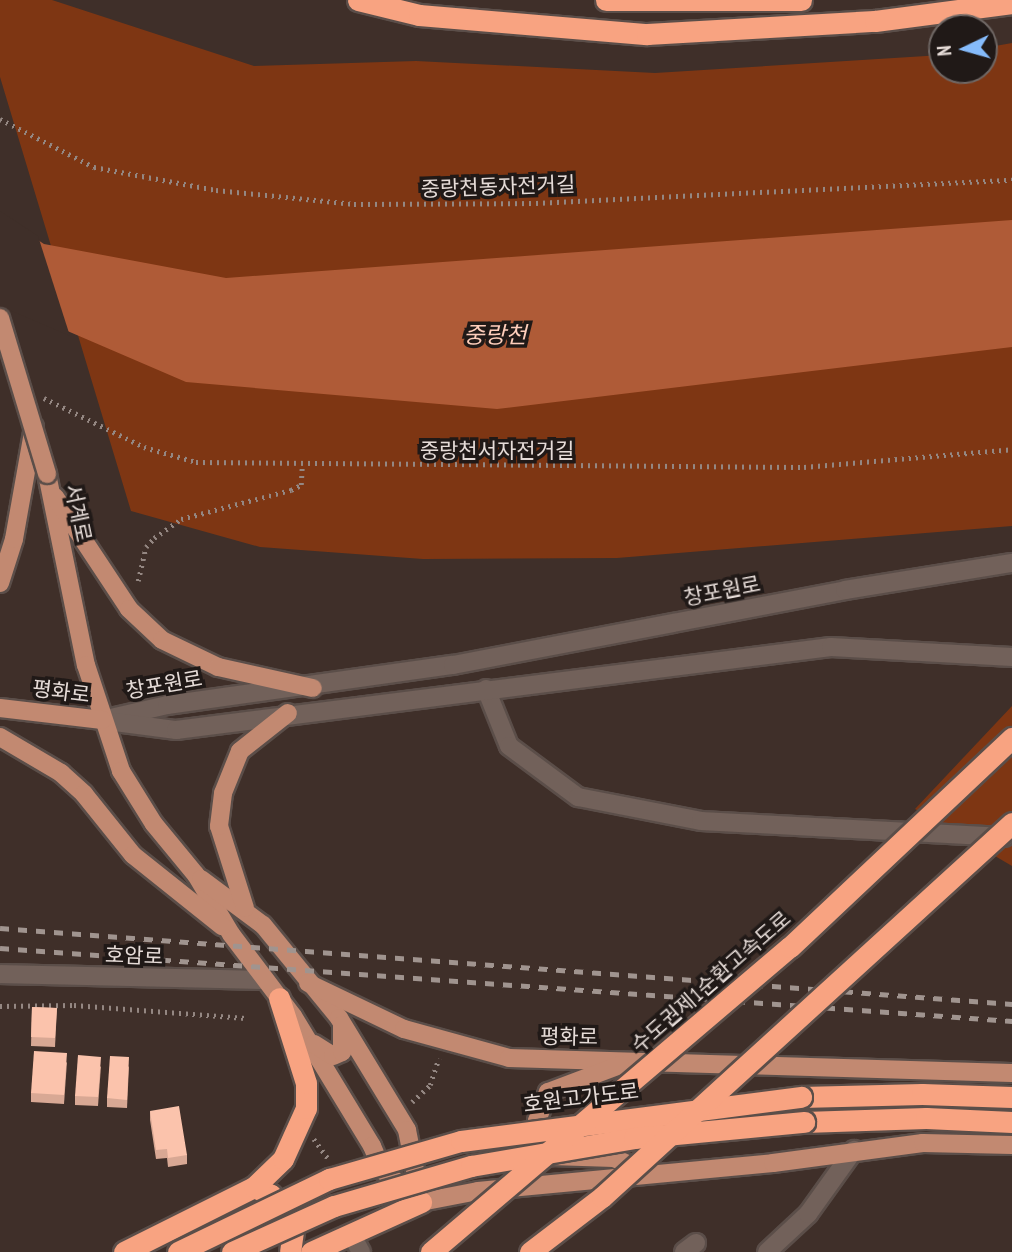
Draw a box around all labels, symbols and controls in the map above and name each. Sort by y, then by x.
north arrow [928,14,998,84]
text: N [932,45,956,57]
street label: 중랑천동자전거길 [420,172,576,202]
water label: 중랑천 [463,321,527,349]
street label: 중랑천서자전거길 [420,438,574,464]
street label: 서계로 [60,482,96,544]
street label: 창포원로 [682,571,762,611]
street label: 창포원로 [124,666,204,704]
street label: 평화로 [31,676,91,708]
street label: 수도권제1순환고속도로 [626,906,796,1058]
street label: 호암로 [105,942,163,970]
street label: 평화로 [540,1024,598,1050]
street label: 호원고가도로 [522,1078,640,1118]

